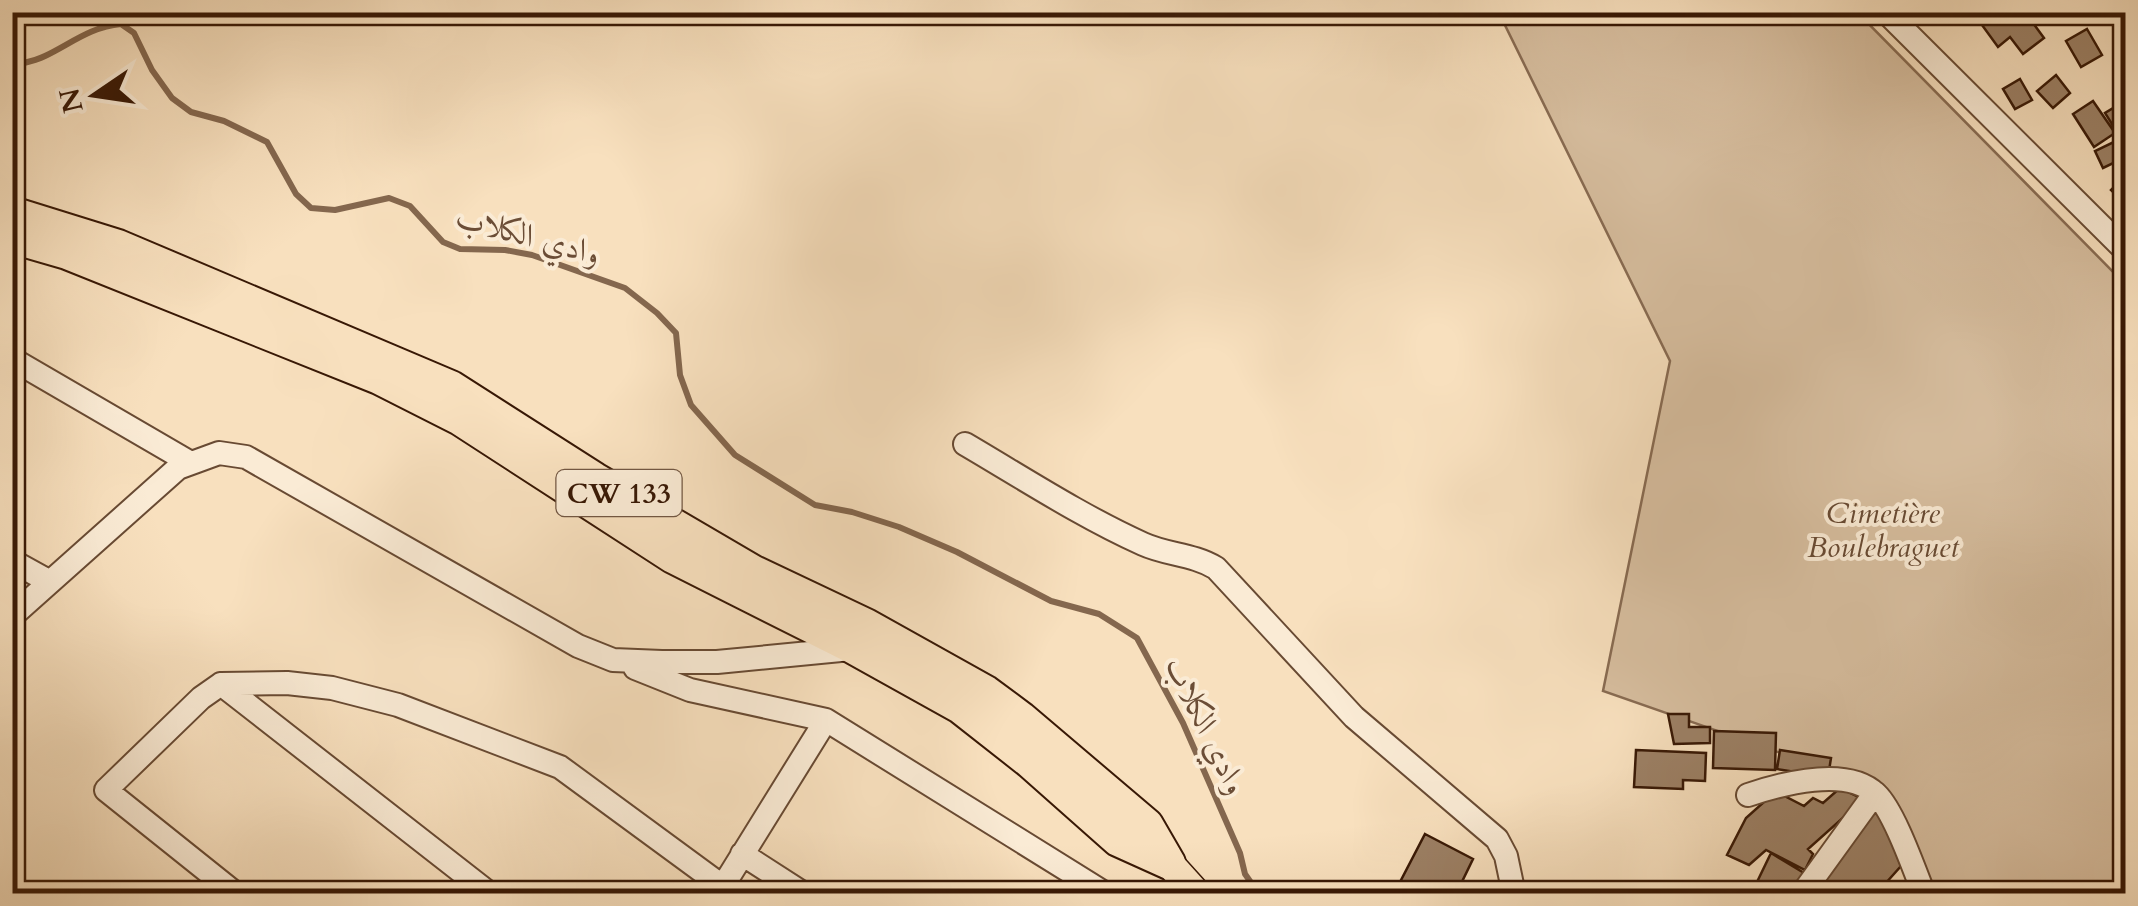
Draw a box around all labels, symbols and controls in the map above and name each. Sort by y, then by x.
north arrow [45,45,145,145]
text: N [50,84,93,117]
water label: وادي الكلاب [451,196,606,278]
road number: CW 133 [556,470,682,516]
park label: Cimetière Boulebraguet [1807,493,1960,568]
water label: وادي الكلاب [1152,650,1258,803]

